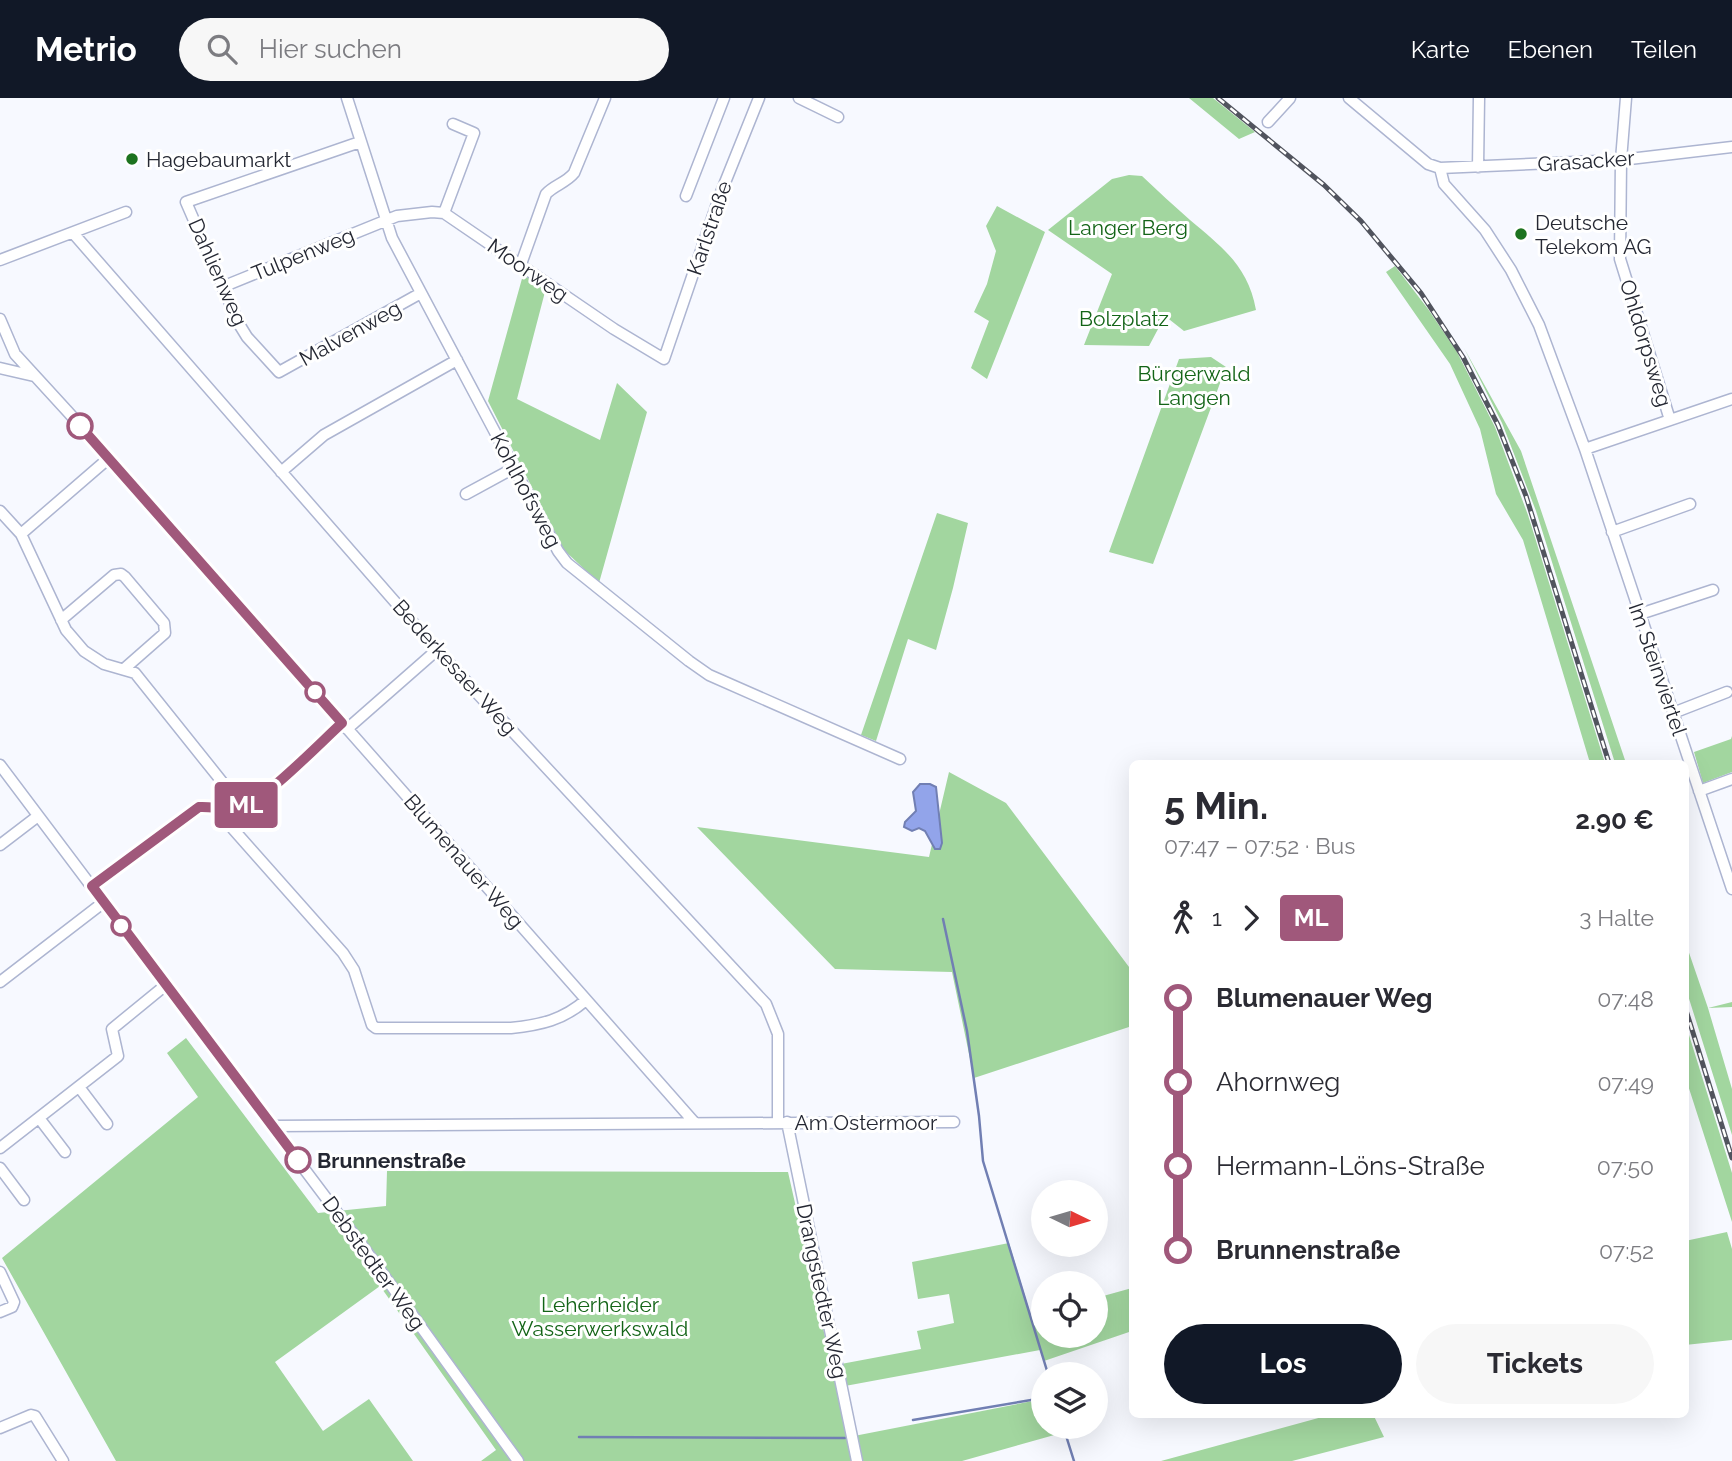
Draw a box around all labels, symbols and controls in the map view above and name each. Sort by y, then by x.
search box [179,18,669,81]
text: Metrio [35,30,137,69]
icon: search [203,30,241,68]
text: Hier suchen [259,34,402,64]
text: Karte [1411,35,1470,64]
text: Ebenen [1508,35,1593,64]
text: Teilen [1631,35,1697,64]
street label: Grasacker [1537,145,1636,177]
place label: Hagebaumarkt [146,147,291,172]
marker: Hagebaumarkt [124,151,140,167]
street label: Karlstraße [681,178,737,278]
place label: Deutsche Telekom AG [1535,210,1652,259]
street label: Dahlienweg [183,214,253,330]
park label: Langer Berg [1068,215,1188,240]
street label: Tulpenweg [248,222,358,286]
marker: Deutsche Telekom AG [1513,226,1529,242]
street label: Moorweg [483,233,573,307]
street label: Ohldorpsweg [1615,276,1677,410]
street label: Malvenweg [295,295,405,371]
park label: Bolzplatz [1079,306,1169,331]
park label: Bürgerwald Langen [1137,361,1251,410]
unlabelled marker [67,413,93,439]
street label: Kohlhofsweg [485,428,567,552]
street label: Bederkesaer Weg [388,594,522,740]
street label: Im Steinviertel [1624,599,1692,739]
unlabelled marker [305,682,325,702]
line badge: ML [215,782,278,828]
text: 5 Min. [1164,783,1268,828]
street label: Blumenauer Weg [399,789,529,933]
text: ML [229,790,263,819]
text: 2.90 € [1575,805,1654,835]
text: 07:47 – 07:52 · Bus [1164,832,1355,859]
icon: walk [1164,899,1202,937]
icon: forward [1232,899,1270,937]
text: ML [1294,903,1329,932]
text: 1 [1212,904,1222,931]
text: 3 Halte [1579,904,1654,931]
unlabelled marker [111,916,131,936]
text: Blumenauer Weg [1216,983,1433,1013]
text: 07:48 [1597,985,1654,1012]
text: Ahornweg [1216,1067,1340,1097]
text: 07:49 [1597,1069,1654,1096]
street label: Am Ostermoor [795,1110,938,1135]
marker: Brunnenstraße [285,1147,311,1173]
place label: Brunnenstraße [317,1148,466,1173]
text: Hermann-Löns-Straße [1216,1151,1485,1181]
text: 07:50 [1597,1153,1654,1180]
north arrow [1031,1180,1108,1256]
map controls [1031,1180,1108,1439]
street label: Debstedter Weg [317,1191,431,1335]
street label: Drangstedter Weg [791,1201,853,1381]
text: Brunnenstraße [1216,1235,1400,1265]
text: 07:52 [1599,1237,1654,1264]
button: locate [1031,1271,1108,1348]
park label: Leherheider Wasserwerkswald [512,1292,688,1341]
button: Los [1164,1324,1402,1404]
button: Tickets [1416,1324,1654,1404]
button: layers [1031,1362,1108,1439]

